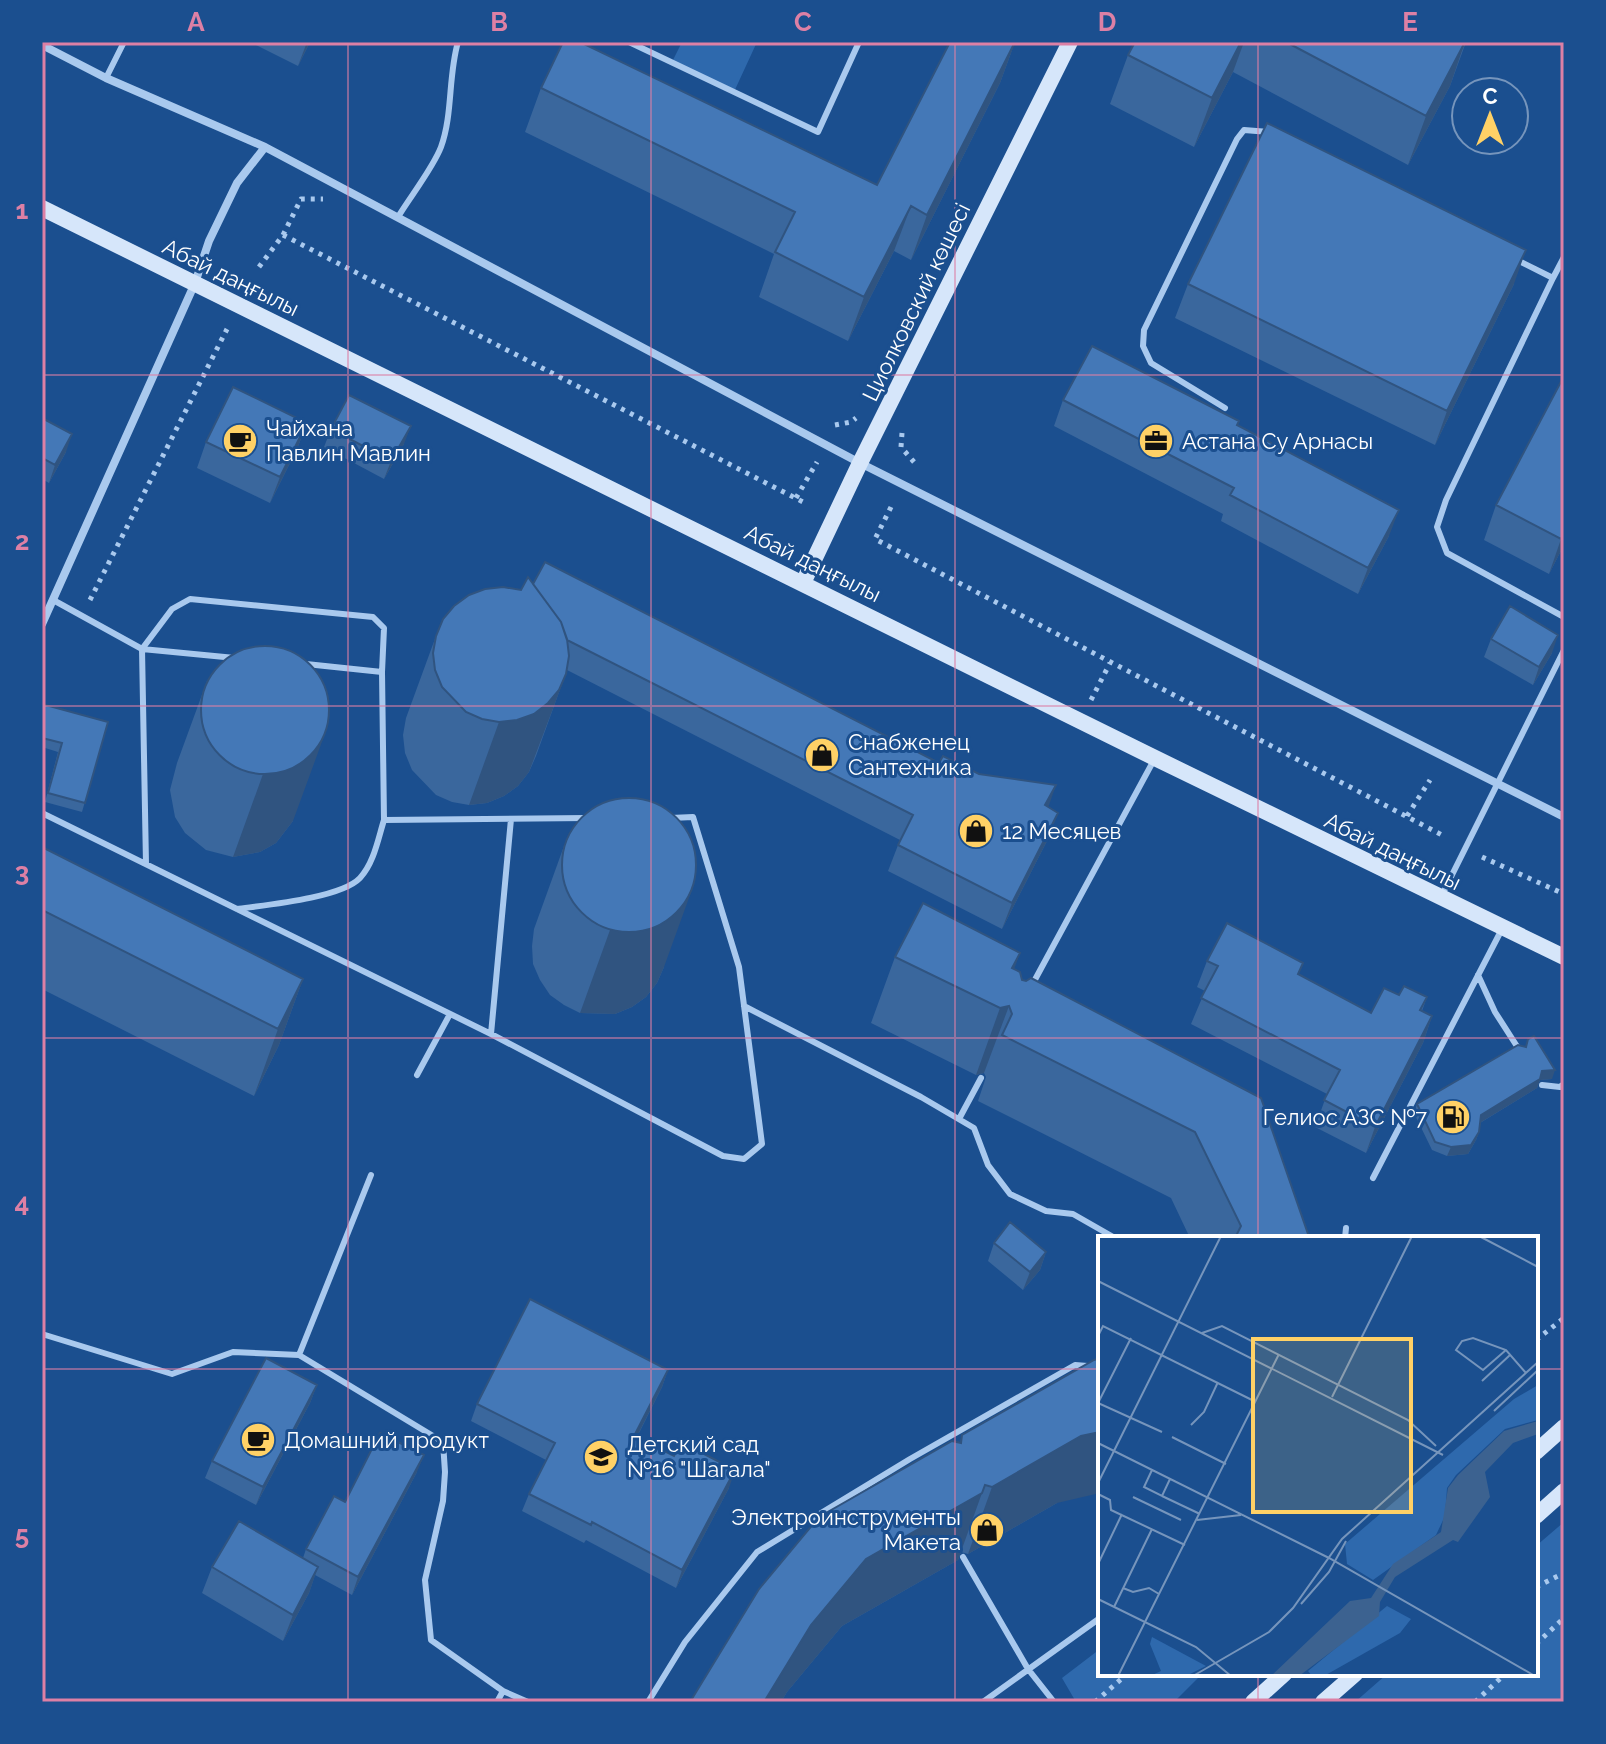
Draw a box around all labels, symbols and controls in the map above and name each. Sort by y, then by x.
text: A [187,7,205,37]
text: B [490,7,508,37]
text: C [794,7,812,37]
text: D [1098,7,1116,37]
text: E [1402,7,1418,37]
north arrow [1450,76,1530,156]
text: С [1482,83,1498,109]
text: 1 [16,195,29,225]
street label: Циолковский көшесі [857,199,975,405]
street label: Абай даңғылы [159,233,303,321]
place label: Чайхана Павлин Мавлин [266,415,431,466]
cafe icon: Чайхана Павлин Мавлин [221,422,259,460]
office icon: Астана Су Арнасы [1137,422,1175,460]
place label: Астана Су Арнасы [1182,428,1373,454]
street label: Абай даңғылы [741,519,885,607]
text: 2 [15,526,29,556]
place label: Снабженец Сантехника [848,729,972,780]
shop icon: Снабженец Сантехника [803,736,841,774]
street label: Абай даңғылы [1321,807,1465,895]
shop icon: 12 Месяцев [957,812,995,850]
place label: 12 Месяцев [1002,818,1121,844]
text: 3 [15,857,29,887]
fuel station icon: Гелиос АЗС №7 [1434,1098,1472,1136]
place label: Гелиос АЗС №7 [1263,1104,1427,1130]
text: 4 [15,1188,29,1218]
inset map [1098,1236,1538,1676]
cafe icon: Домашний продукт [239,1421,277,1459]
place label: Домашний продукт [284,1427,489,1453]
place label: Детский сад №16 "Шагала" [627,1431,771,1482]
school or university icon: Детский сад №16 "Шагала" [582,1438,620,1476]
place label: Электроинструменты Макета [731,1504,961,1555]
shop icon: Электроинструменты Макета [968,1511,1006,1549]
text: 5 [15,1520,29,1550]

